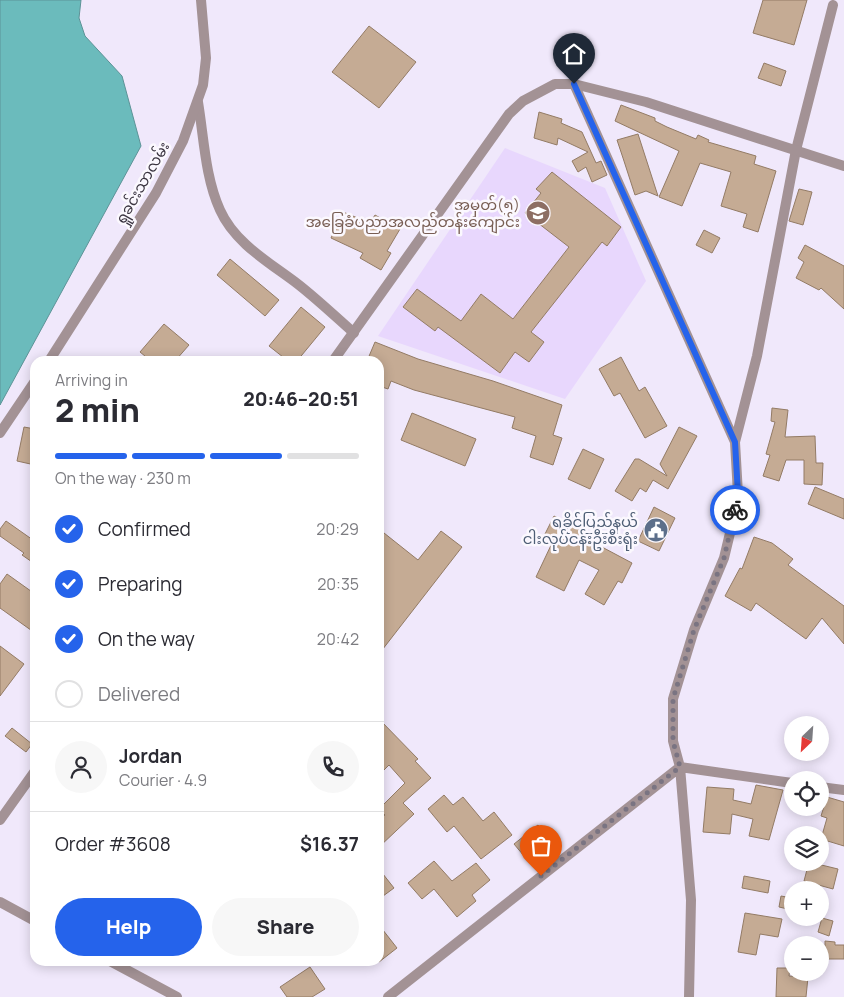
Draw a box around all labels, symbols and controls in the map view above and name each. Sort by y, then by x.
pin [553,33,595,84]
icon: home [560,40,588,68]
street label: ရှုခင်းသာလမ်း [110,138,176,229]
place label: အမှတ်(၅) အခြေခံပညာအလည်တန်းကျောင်း [305,194,520,234]
school or university icon: အမှတ်(၅) အခြေခံပညာအလည်တန်းကျောင်း [525,200,551,226]
text: Arriving in [55,369,128,391]
text: 20:46–20:51 [243,386,359,412]
text: 2 min [55,388,140,432]
text: On the way · 230 m [55,467,191,489]
courier [710,485,760,535]
icon: bike [721,496,749,524]
place label: ရခိုင်ပြည်နယ် ငါးလုပ်ငန်းဦးစီးရုံး [523,511,638,551]
icon: check [55,515,83,543]
text: Confirmed [98,516,191,542]
public building icon: ရခိုင်ပြည်နယ် ငါးလုပ်ငန်းဦးစီးရုံး [643,517,669,543]
text: 20:29 [316,518,359,540]
icon: check [55,570,83,598]
text: Preparing [98,571,183,597]
text: 20:35 [317,573,359,595]
icon: check [55,625,83,653]
text: On the way [98,626,195,652]
text: 20:42 [317,628,359,650]
text: Delivered [98,681,180,707]
north arrow [784,716,829,761]
map controls [784,716,829,981]
button: person [55,741,107,793]
button: phone [307,741,359,793]
text: Jordan [119,743,182,769]
text: Courier · 4.9 [119,769,207,791]
button: locate [784,771,829,816]
pin [520,825,562,876]
button: layers [784,826,829,871]
text: Order #3608 [55,831,171,857]
text: $16.37 [300,831,359,857]
icon: bag [527,832,555,860]
button: + [784,881,829,926]
button: Help [55,898,202,956]
button: Share [212,898,359,956]
button: − [784,936,829,981]

